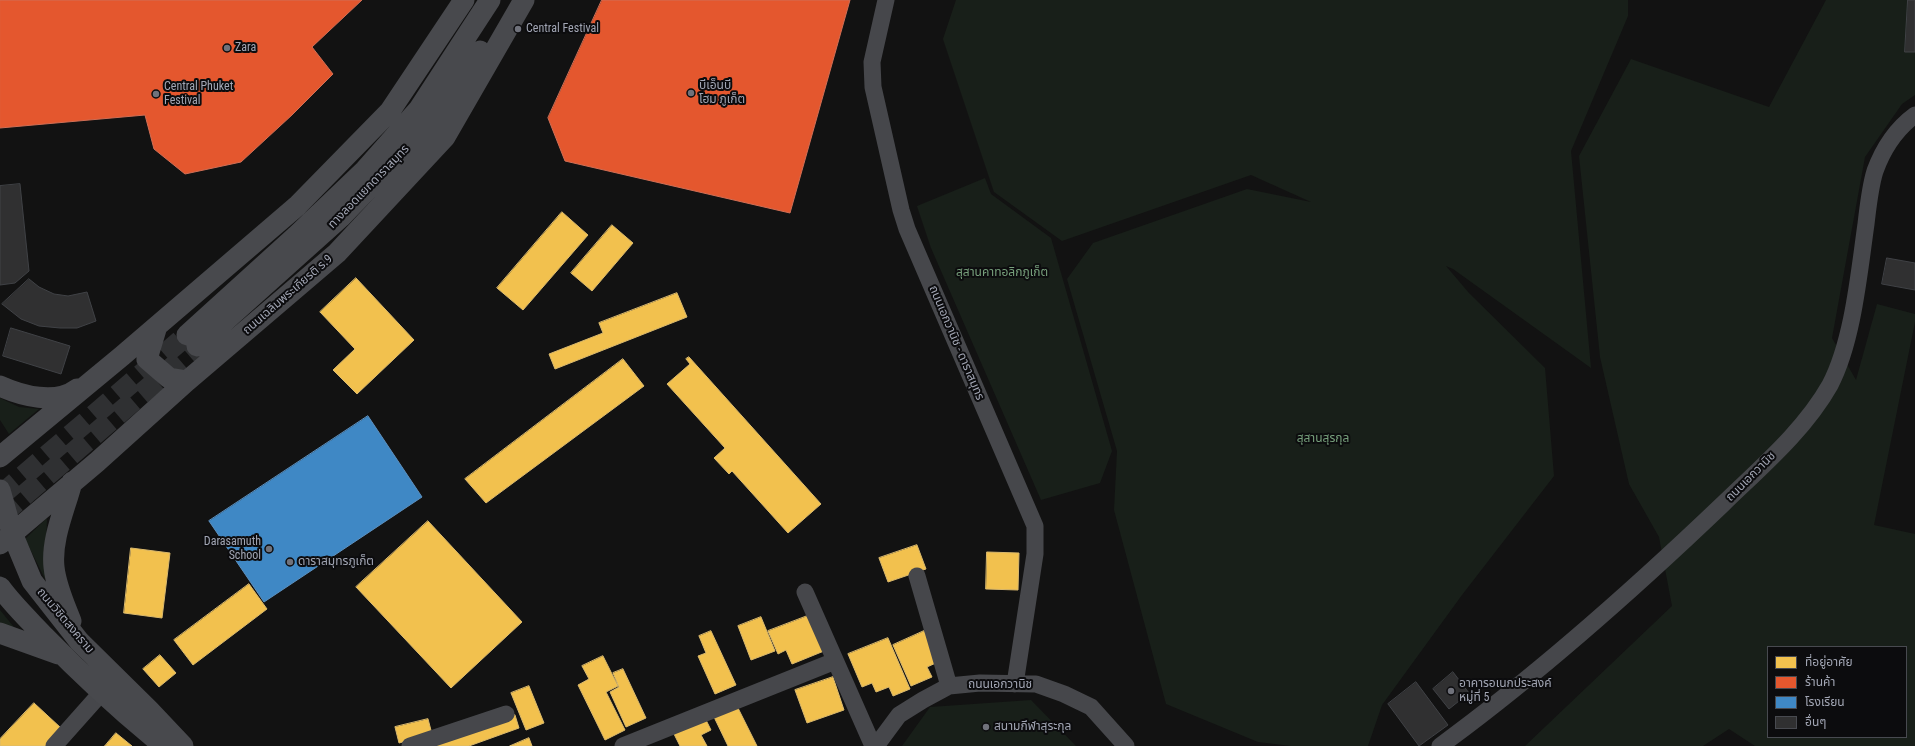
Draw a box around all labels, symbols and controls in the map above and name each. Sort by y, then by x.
place label: Central Festival [526,22,599,36]
marker: Central Festival [513,24,523,34]
place label: Zara [235,41,256,55]
marker: Zara [222,43,232,53]
place label: บีเอ็นบี โฮม ภูเก็ต [699,79,745,107]
place label: Central Phuket Festival [164,80,233,108]
marker: บีเอ็นบี โฮม ภูเก็ต [686,88,696,98]
marker: Central Phuket Festival [151,89,161,99]
street label: ทางลอดแยกดาราสมุทร [325,142,413,232]
street label: ถนนเฉลิมพระเกียรติ ร.9 [240,252,336,338]
park label: สุสานคาทอลิกภูเก็ต [956,266,1048,280]
street label: ถนนเอกวานิช - ดาราสมุทร [925,284,987,402]
park label: สุสานสุรกุล [1297,432,1349,446]
street label: ถนนเอกวานิช [1723,449,1779,505]
place label: Darasamuth School [204,535,261,563]
marker: Darasamuth School [264,544,274,554]
place label: ดาราสมุทรภูเก็ต [298,555,374,569]
marker: ดาราสมุทรภูเก็ต [285,557,295,567]
street label: ถนนวิชิตสงคราม [34,585,96,657]
legend [1767,646,1907,738]
text: ที่อยู่อาศัย [1805,655,1853,669]
text: ร้านค้า [1805,675,1835,689]
place label: อาคารอเนกประสงค์ หมู่ที่ 5 [1459,677,1552,705]
street label: ถนนเอกวานิช [968,678,1032,692]
marker: อาคารอเนกประสงค์ หมู่ที่ 5 [1446,686,1456,696]
text: โรงเรียน [1805,695,1845,709]
text: อื่นๆ [1805,715,1826,729]
place label: สนามกีฬาสุระกุล [994,720,1071,734]
marker: สนามกีฬาสุระกุล [981,722,991,732]

